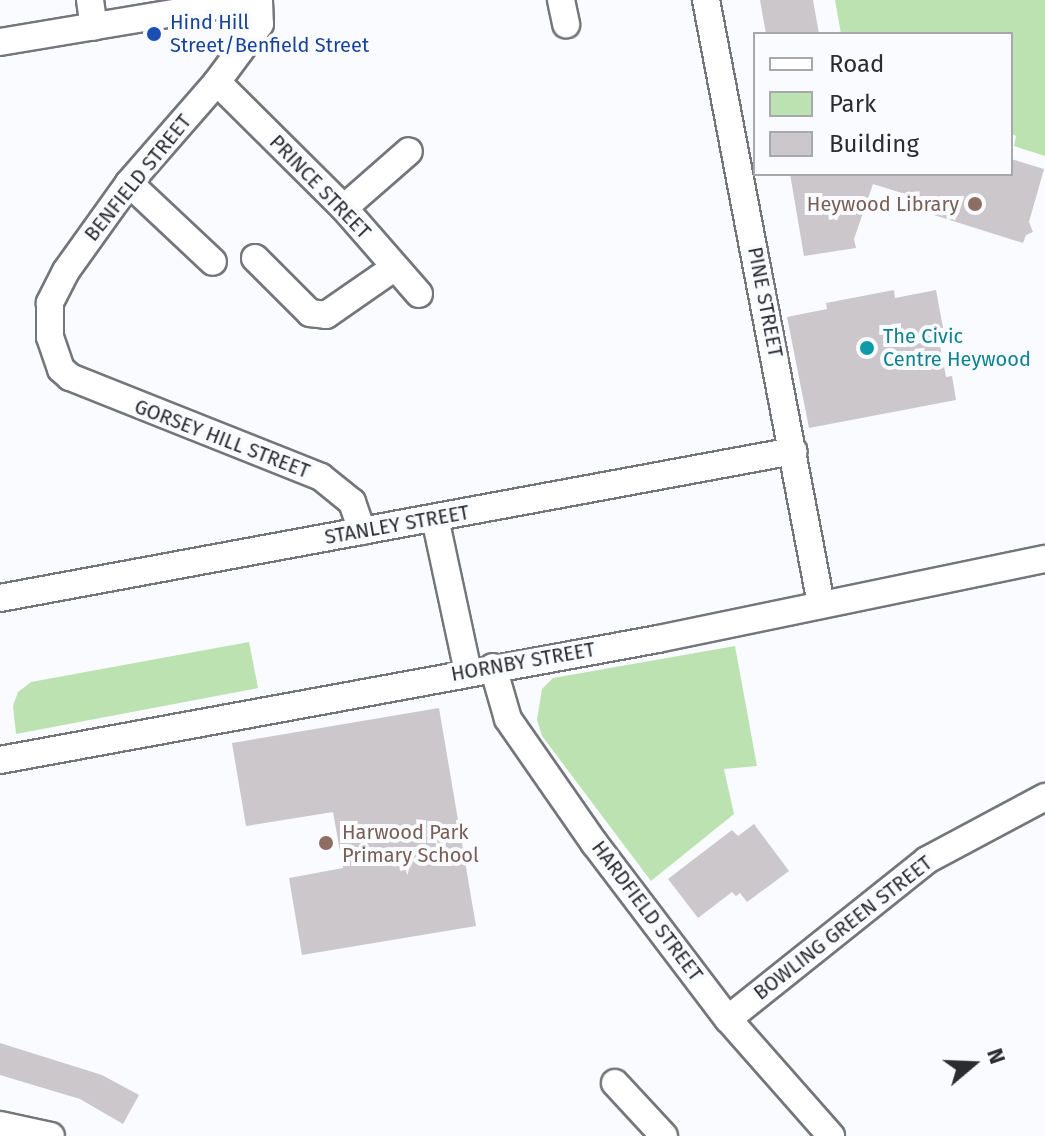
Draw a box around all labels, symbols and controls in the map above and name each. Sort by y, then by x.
place label: Hind Hill Street/Benfield Street [170,10,369,57]
marker: Hind Hill Street/Benfield Street [145,25,163,43]
legend [753,32,1013,176]
text: Road [829,50,884,78]
text: Park [829,90,876,118]
street label: BENFIELD STREET [80,110,196,246]
street label: PRINCE STREET [264,130,376,244]
text: Building [829,130,919,158]
place label: Heywood Library [807,192,959,216]
marker: Heywood Library [966,195,984,213]
street label: PINE STREET [743,245,787,359]
place label: The Civic Centre Heywood [883,324,1031,371]
marker: The Civic Centre Heywood [858,339,876,357]
street label: GORSEY HILL STREET [131,395,313,483]
street label: STANLEY STREET [323,500,471,550]
street label: HORNBY STREET [449,638,597,686]
place label: Harwood Park Primary School [342,820,479,867]
marker: Harwood Park Primary School [317,834,335,852]
street label: HARDFIELD STREET [586,836,708,986]
street label: BOWLING GREEN STREET [749,851,937,1005]
north arrow [933,1024,1013,1104]
text: N [981,1045,1011,1067]

